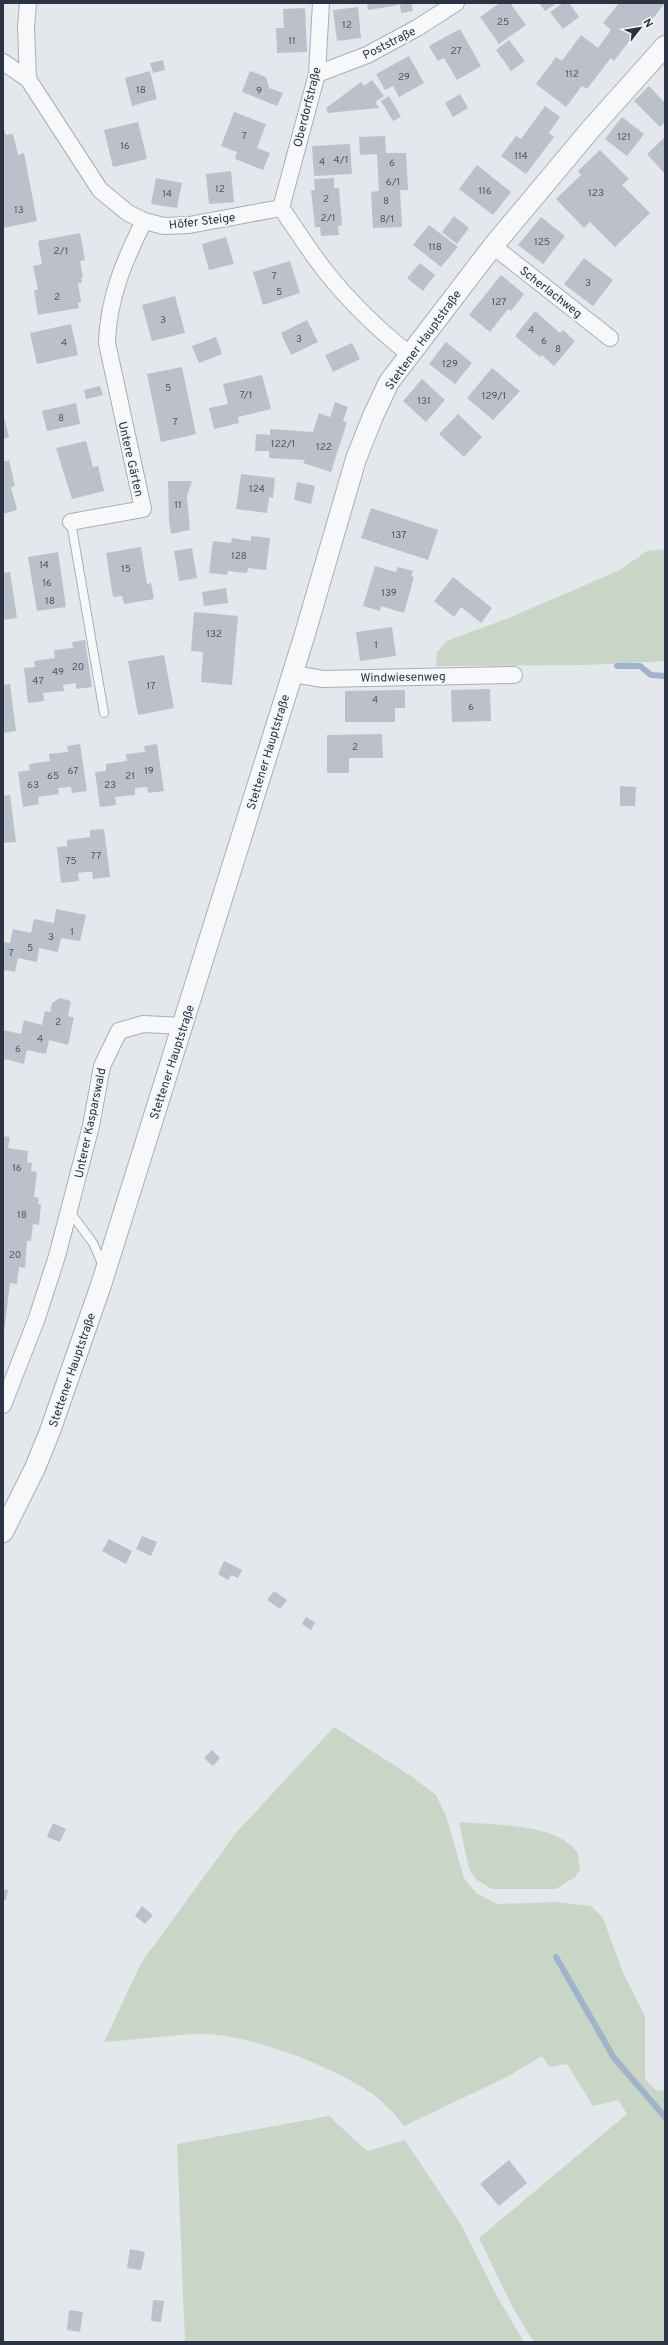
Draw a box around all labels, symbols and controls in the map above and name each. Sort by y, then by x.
north arrow [620,8,660,48]
house number: 25 [497,16,509,29]
text: N [640,16,656,30]
house number: 12 [342,19,352,32]
street label: Poststraße [360,24,419,64]
house number: 11 [288,35,296,48]
house number: 27 [450,45,462,58]
street label: Oberdorfstraße [290,66,326,149]
house number: 112 [565,68,579,81]
house number: 29 [398,71,410,84]
house number: 18 [136,84,146,97]
house number: 9 [256,85,262,98]
house number: 7 [241,130,247,143]
house number: 121 [617,131,631,144]
house number: 16 [120,140,130,153]
house number: 114 [514,150,528,163]
house number: 4/1 [334,154,348,167]
house number: 4 [319,156,325,169]
house number: 6 [389,157,395,170]
house number: 6/1 [386,176,400,189]
house number: 12 [215,183,225,196]
house number: 116 [478,185,492,198]
house number: 123 [588,187,604,200]
house number: 14 [162,188,172,201]
house number: 2 [323,193,329,206]
house number: 8 [383,195,389,208]
house number: 13 [14,204,24,217]
street label: Höfer Steige [168,210,236,234]
house number: 2/1 [321,212,335,225]
house number: 8/1 [380,213,394,226]
house number: 125 [534,236,550,249]
house number: 118 [428,241,442,254]
house number: 2/1 [54,245,68,258]
street label: Scherlachweg [516,263,585,322]
house number: 7 [271,270,277,283]
house number: 3 [585,277,591,290]
house number: 5 [276,286,282,299]
street label: Stettener Hauptstraße [382,287,466,394]
house number: 2 [54,291,60,304]
house number: 127 [492,296,506,309]
house number: 3 [160,314,166,327]
house number: 4 [528,324,534,337]
house number: 3 [296,333,302,346]
house number: 6 [541,335,547,348]
house number: 4 [61,337,67,350]
house number: 8 [555,343,561,356]
house number: 129 [442,358,458,371]
house number: 5 [165,382,171,395]
house number: 7/1 [240,389,252,402]
house number: 129/1 [482,390,506,403]
house number: 131 [417,395,431,408]
house number: 8 [58,412,64,425]
house number: 7 [172,416,178,429]
street label: Untere Gärten [114,420,146,498]
house number: 122/1 [271,438,295,451]
house number: 122 [316,441,332,454]
house number: 124 [249,483,265,496]
house number: 11 [174,499,182,512]
house number: 137 [392,529,406,542]
house number: 128 [231,550,247,563]
house number: 14 [39,559,49,572]
house number: 15 [121,563,131,576]
house number: 16 [42,577,52,590]
house number: 139 [381,587,397,600]
house number: 18 [45,595,55,608]
house number: 132 [206,628,222,641]
house number: 1 [374,639,378,652]
house number: 20 [72,661,84,674]
house number: 49 [52,666,64,679]
street label: Windwiesenweg [360,669,446,687]
house number: 47 [32,675,44,688]
house number: 17 [147,680,155,693]
street label: Stettener Hauptstraße [244,693,294,812]
house number: 4 [372,694,378,707]
house number: 6 [468,701,474,714]
house number: 2 [352,741,358,754]
house number: 67 [68,765,79,778]
house number: 19 [144,765,154,778]
house number: 65 [47,770,59,783]
house number: 21 [125,770,135,783]
house number: 63 [27,779,39,792]
house number: 23 [104,779,116,792]
house number: 77 [91,850,101,863]
house number: 75 [65,855,77,868]
house number: 1 [70,926,74,939]
house number: 3 [48,931,54,944]
house number: 5 [27,942,33,955]
house number: 7 [8,947,14,960]
street label: Stettener Hauptstraße [147,1003,199,1122]
house number: 2 [55,1016,61,1029]
house number: 4 [37,1033,43,1046]
house number: 6 [15,1043,21,1056]
street label: Unterer Kasparswald [72,1067,110,1180]
house number: 16 [12,1162,22,1175]
house number: 18 [17,1209,27,1222]
house number: 20 [9,1249,21,1262]
street label: Stettener Hauptstraße [46,1311,100,1430]

